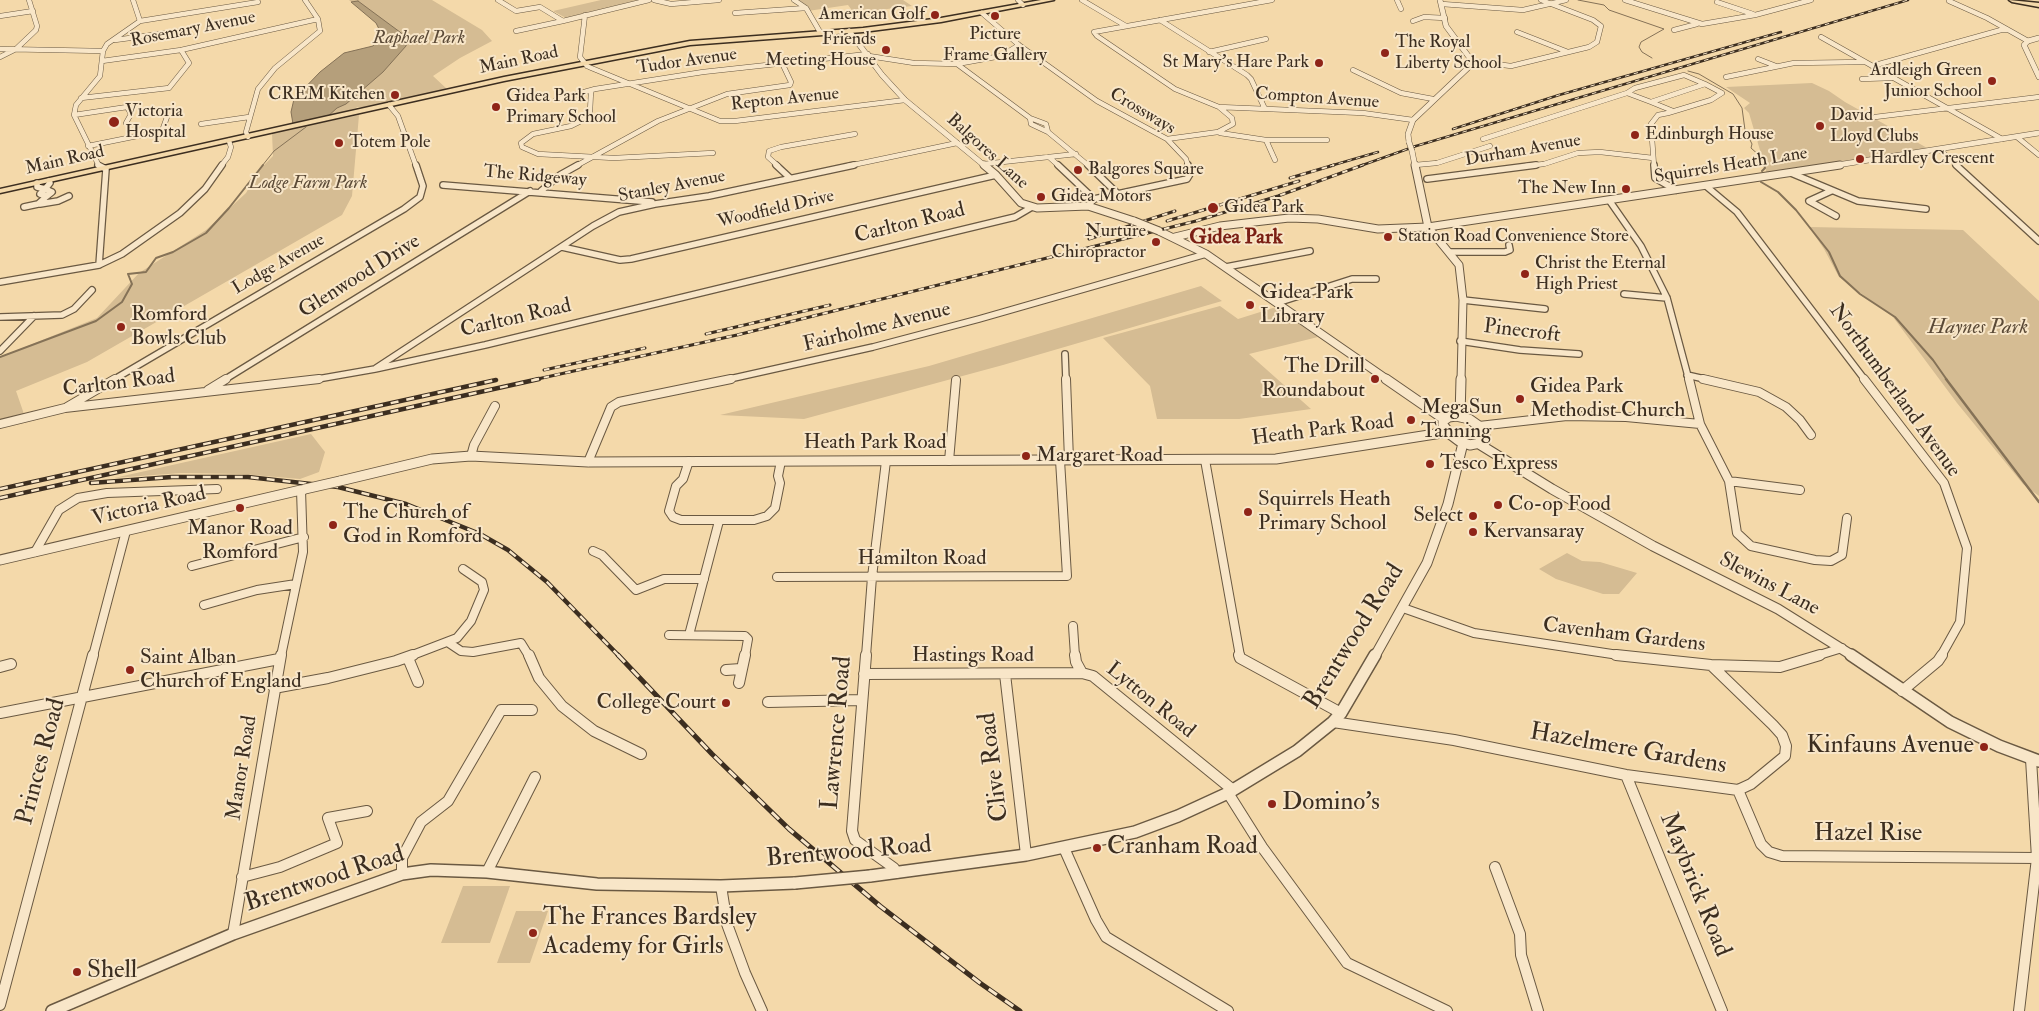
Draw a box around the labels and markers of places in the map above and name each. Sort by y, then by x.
place label: American Golf [819,4,925,26]
marker: American Golf [929,9,941,21]
marker: Picture Frame Gallery [989,10,1001,22]
place label: Picture Frame Gallery [943,24,1047,66]
place label: Friends Meeting House [765,29,876,72]
place label: The Royal Liberty School [1395,32,1502,74]
marker: Friends Meeting House [880,44,892,56]
marker: The Royal Liberty School [1379,47,1391,59]
place label: St Mary's Hare Park [1162,52,1309,74]
marker: St Mary's Hare Park [1313,57,1325,69]
place label: Ardleigh Green Junior School [1870,60,1982,102]
marker: Ardleigh Green Junior School [1986,75,1998,87]
place label: CREM Kitchen [268,84,385,106]
place label: Gidea Park Primary School [506,86,616,128]
marker: CREM Kitchen [389,89,401,101]
place label: Victoria Hospital [125,101,186,144]
marker: Gidea Park Primary School [490,101,502,113]
place label: David Lloyd Clubs [1830,105,1919,148]
marker: Victoria Hospital [107,115,121,129]
marker: David Lloyd Clubs [1814,120,1826,132]
place label: Edinburgh House [1645,124,1774,146]
marker: Edinburgh House [1629,129,1641,141]
place label: Totem Pole [349,132,430,154]
marker: Totem Pole [333,137,345,149]
place label: Hardley Crescent [1870,148,1995,170]
marker: Hardley Crescent [1854,153,1866,165]
place label: Balgores Square [1088,159,1204,181]
marker: Balgores Square [1072,164,1084,176]
place label: The New Inn [1518,178,1616,200]
marker: The New Inn [1620,183,1632,195]
place label: Gidea Motors [1051,186,1151,208]
marker: Gidea Motors [1035,191,1047,203]
place label: Gidea Park [1224,197,1304,219]
marker: Gidea Park [1206,201,1220,215]
place label: Nurture Chiropractor [1052,221,1146,264]
place label: Station Road Convenience Store [1398,226,1629,248]
marker: Station Road Convenience Store [1382,231,1394,243]
marker: Nurture Chiropractor [1150,236,1162,248]
place label: Christ the Eternal High Priest [1535,253,1666,296]
marker: Christ the Eternal High Priest [1519,268,1531,280]
place label: Gidea Park Library [1260,280,1354,330]
marker: Gidea Park Library [1244,299,1256,311]
place label: Romford Bowls Club [131,302,226,352]
marker: Romford Bowls Club [115,321,127,333]
place label: The Drill Roundabout [1261,354,1365,404]
marker: The Drill Roundabout [1369,373,1381,385]
place label: Gidea Park Methodist Church [1530,374,1685,424]
marker: Gidea Park Methodist Church [1514,393,1526,405]
place label: MegaSun Tanning [1421,395,1502,445]
marker: MegaSun Tanning [1405,414,1417,426]
place label: Margaret Road [1036,443,1163,469]
marker: Margaret Road [1020,450,1032,462]
place label: Tesco Express [1440,451,1558,477]
marker: Tesco Express [1424,458,1436,470]
place label: Squirrels Heath Primary School [1258,487,1391,537]
place label: Co-op Food [1508,492,1611,518]
marker: Co-op Food [1492,499,1504,511]
place label: The Church of God in Romford [343,500,482,550]
marker: Manor Road Romford [234,502,246,514]
place label: Select [1413,503,1463,529]
marker: Squirrels Heath Primary School [1242,506,1254,518]
marker: Select [1467,510,1479,522]
place label: Manor Road Romford [187,516,293,566]
marker: The Church of God in Romford [327,519,339,531]
place label: Kervansaray [1483,519,1584,545]
marker: Kervansaray [1467,526,1479,538]
place label: Saint Alban Church of England [140,645,301,695]
marker: Saint Alban Church of England [124,664,136,676]
place label: College Court [597,690,716,716]
marker: College Court [720,697,732,709]
place label: Kinfauns Avenue [1807,732,1974,762]
marker: Kinfauns Avenue [1978,741,1990,753]
place label: Domino's [1282,789,1380,819]
marker: Domino's [1266,798,1278,810]
place label: Cranham Road [1107,833,1258,863]
marker: Cranham Road [1091,842,1103,854]
place label: The Frances Bardsley Academy for Girls [543,904,757,963]
marker: The Frances Bardsley Academy for Girls [527,927,539,939]
place label: Shell [87,957,137,987]
marker: Shell [71,966,83,978]

